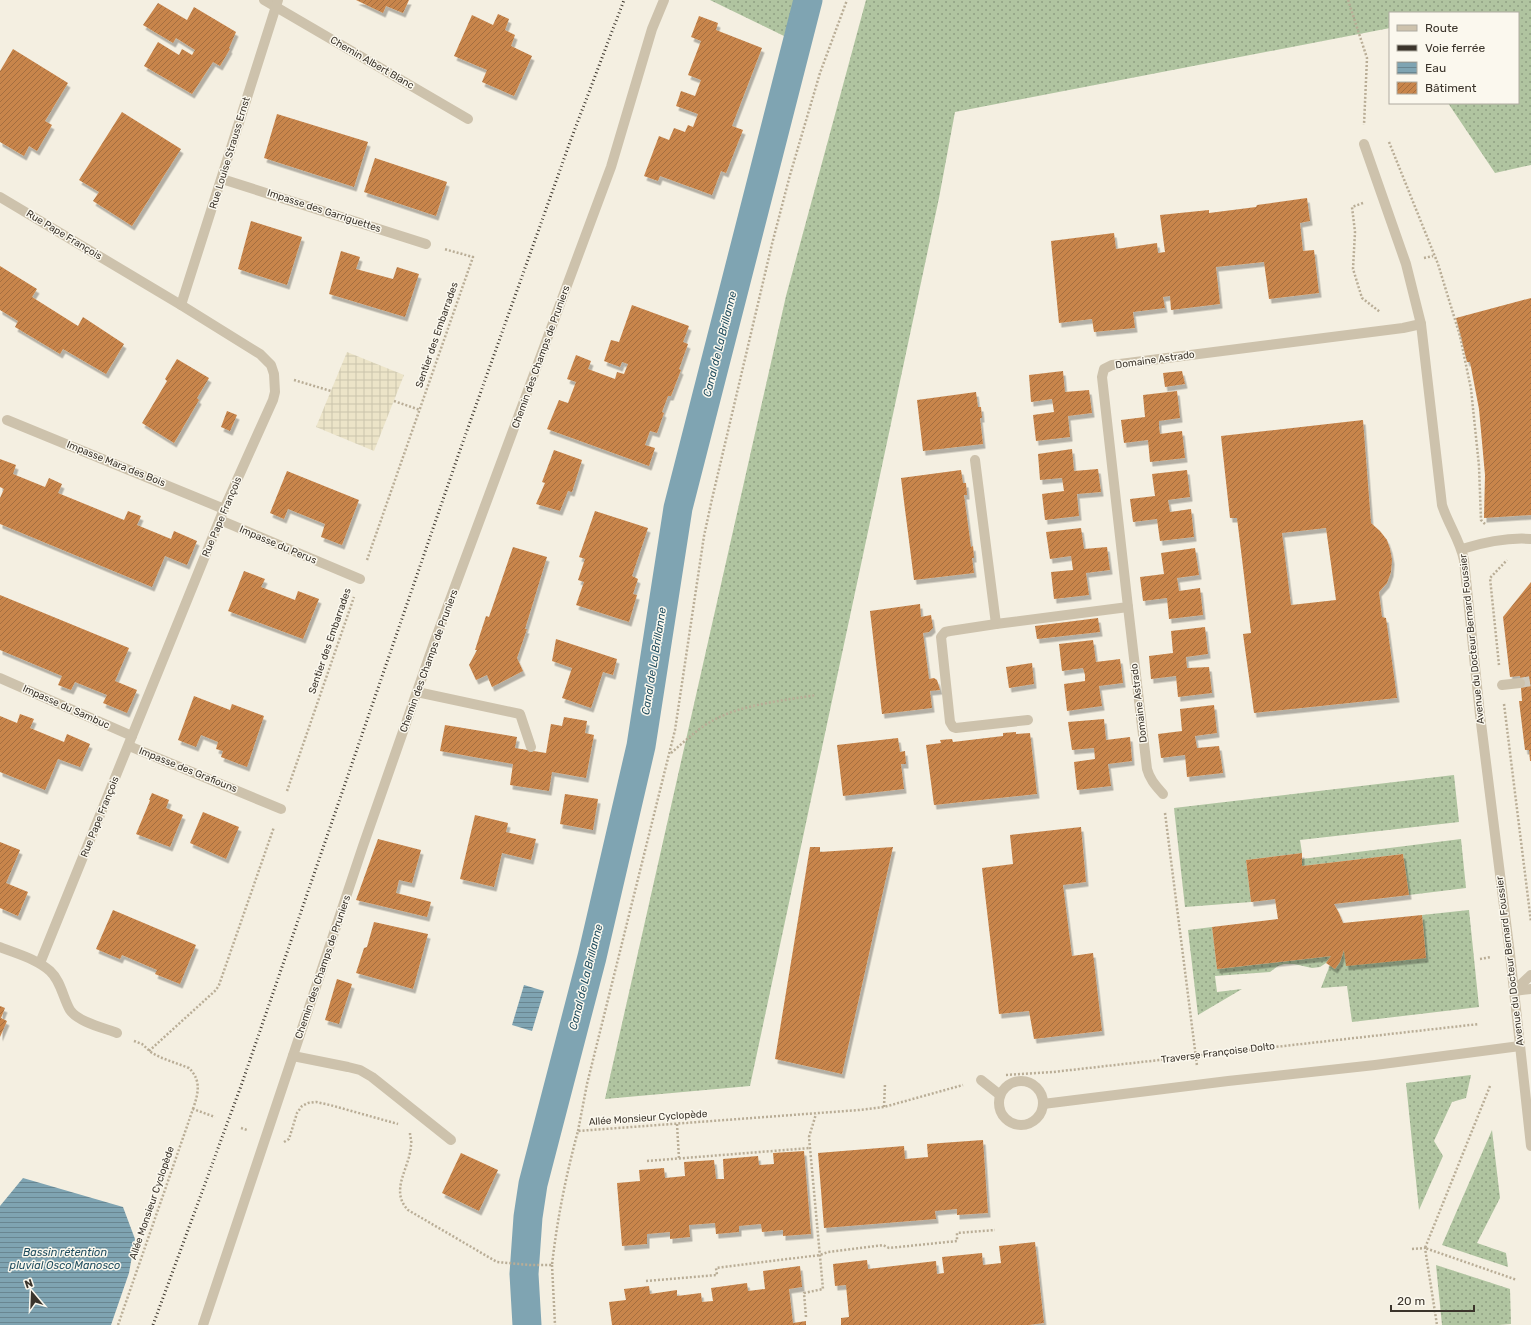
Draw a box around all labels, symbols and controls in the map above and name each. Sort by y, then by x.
legend [1389,12,1519,104]
text: Route [1425,21,1459,35]
street label: Chemin Albert Blanc [328,34,417,92]
text: Voie ferrée [1425,41,1485,55]
text: Eau [1425,61,1446,75]
text: Bâtiment [1425,81,1477,95]
street label: Rue Louise Strauss Ernst [207,95,253,210]
street label: Impasse des Garriguettes [266,187,382,235]
street label: Rue Pape François [24,208,104,262]
street label: Sentier des Embarrades [413,281,461,389]
street label: Chemin des Champs de Pruniers [510,284,572,430]
water label: Canal de La Brillanne [701,290,739,398]
street label: Domaine Astrado [1115,348,1196,372]
street label: Impasse Mara des Bois [65,439,167,489]
street label: Rue Pape François [200,475,244,559]
street label: Impasse du Perus [238,523,318,567]
street label: Avenue du Docteur Bernard Foussier [1457,553,1487,725]
street label: Sentier des Embarrades [306,587,354,695]
street label: Chemin des Champs de Pruniers [398,588,460,734]
water label: Canal de La Brillanne [639,606,669,716]
street label: Domaine Astrado [1128,662,1150,743]
street label: Impasse du Sambuc [21,682,112,732]
street label: Impasse des Grafiouns [137,745,239,795]
street label: Rue Pape François [78,775,122,859]
street label: Avenue du Docteur Bernard Foussier [1494,875,1526,1047]
street label: Chemin des Champs de Pruniers [293,894,353,1040]
water label: Canal de La Brillanne [567,923,605,1031]
street label: Traverse Françoise Dolto [1160,1040,1276,1066]
street label: Allée Monsieur Cyclopède [588,1108,708,1128]
street label: Allée Monsieur Cyclopède [127,1144,177,1261]
water label: Bassin rétention pluvial Osco Manosco [9,1246,120,1272]
north arrow [12,1273,52,1313]
text: N [23,1277,35,1291]
scale bar [1391,1287,1474,1313]
text: 20 m [1397,1294,1425,1308]

